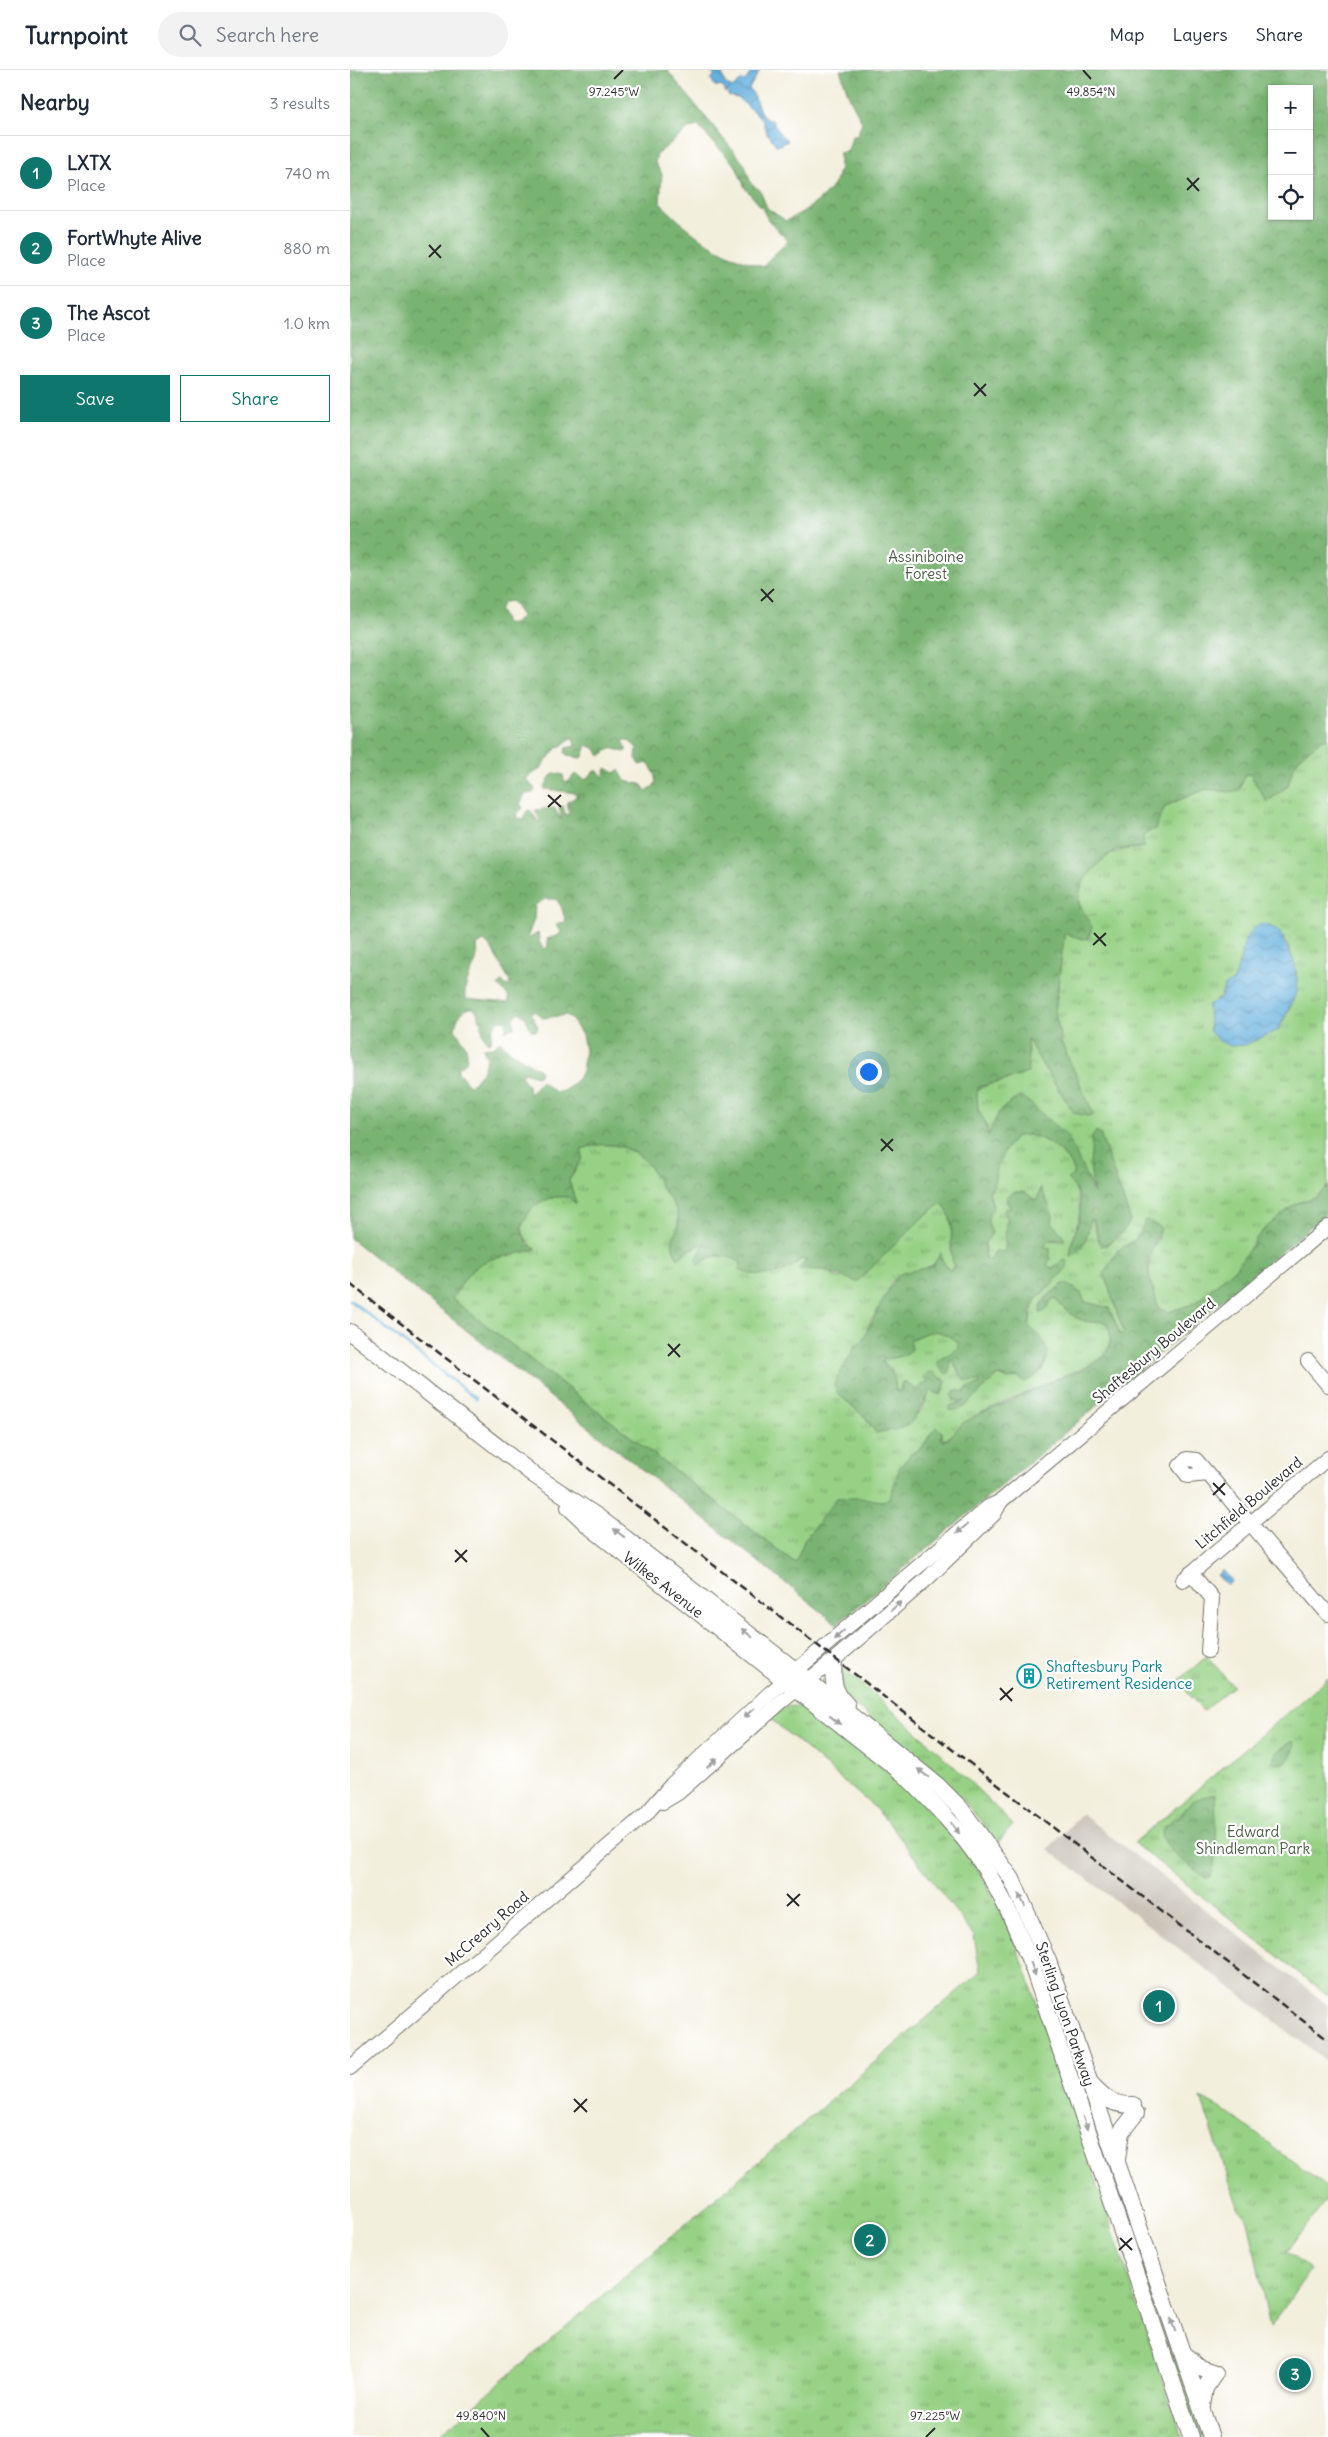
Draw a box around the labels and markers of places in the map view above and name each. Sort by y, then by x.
place label: Shaftesbury Park Retirement Residence [1046,1657,1192,1693]
building icon: Shaftesbury Park Retirement Residence [1016,1663,1042,1689]
pin: 1 [1143,1987,1175,2025]
pin: 2 [854,2221,886,2259]
pin: 3 [1279,2355,1311,2393]

